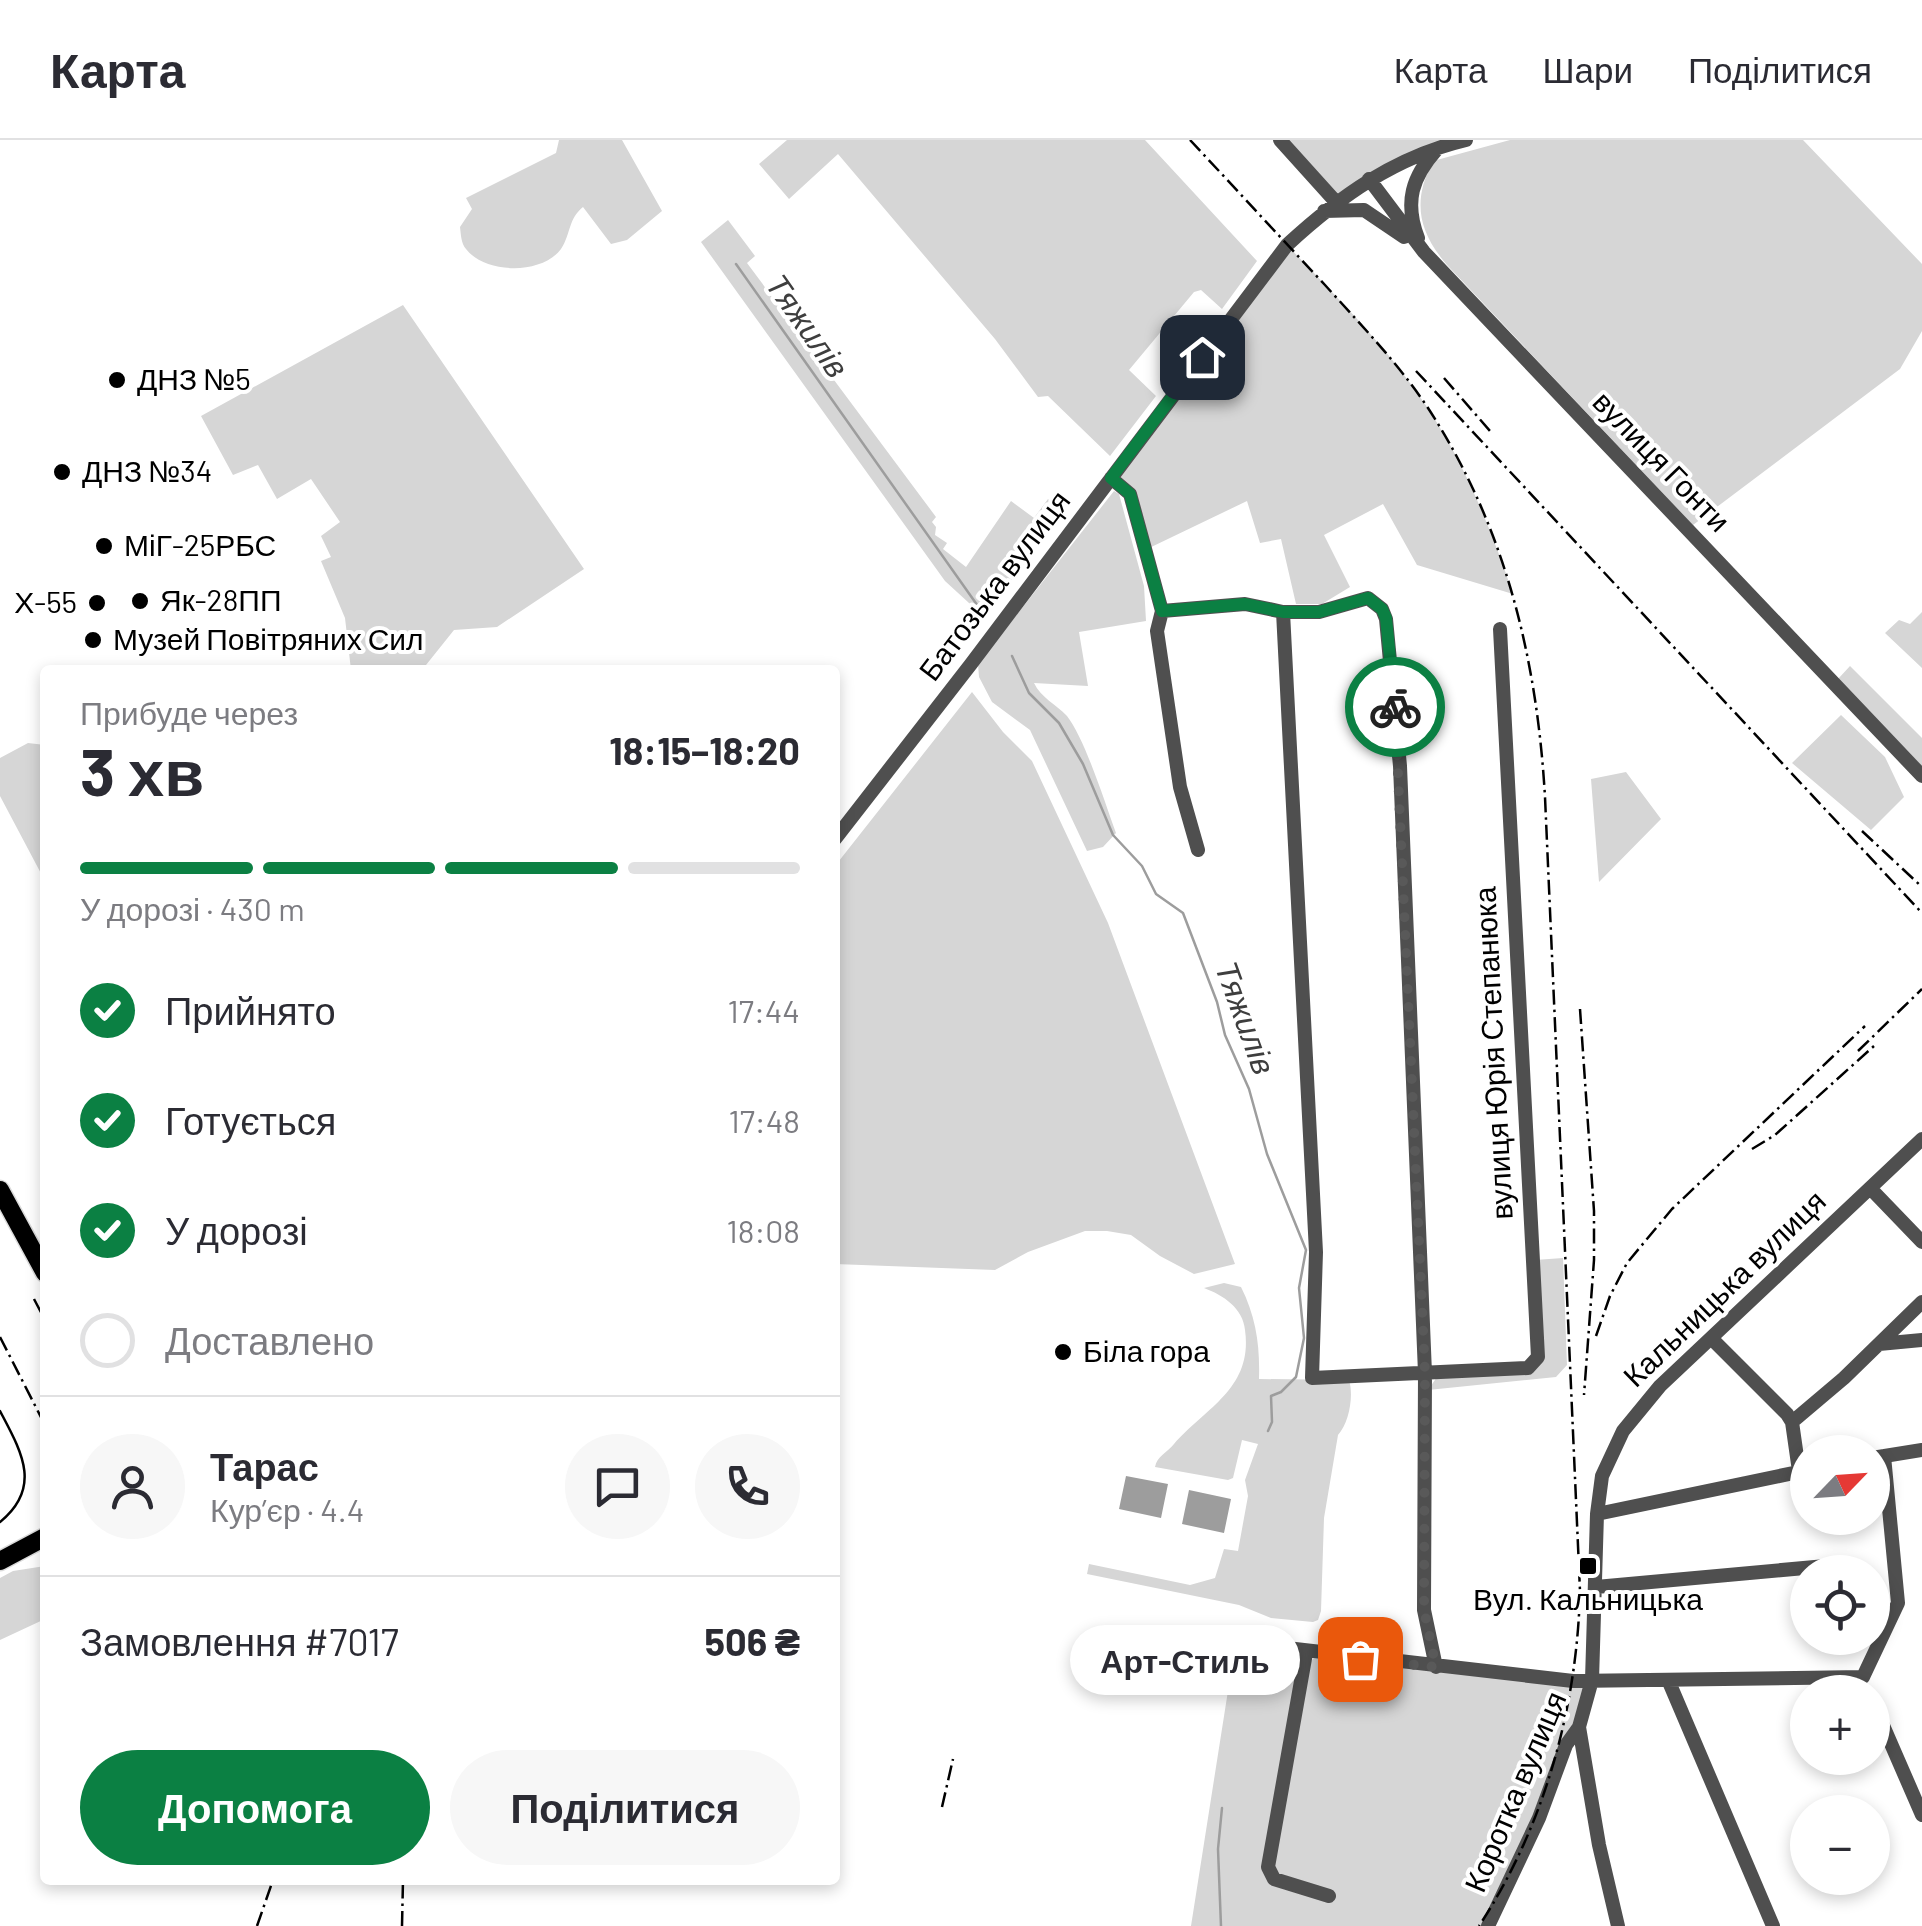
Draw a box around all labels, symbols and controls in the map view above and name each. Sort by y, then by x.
text: Карта [50,40,185,98]
text: Карта [1394,48,1487,90]
text: Шари [1542,48,1633,90]
text: Поділитися [1688,48,1872,90]
water label: Тяжилів [759,266,858,384]
pin [1160,315,1245,400]
icon: home [1175,330,1230,385]
place label: ДНЗ №5 [137,360,251,396]
marker: ДНЗ №5 [106,369,128,391]
street label: вулиця Гонти [1587,383,1738,538]
place label: ДНЗ №34 [82,452,212,488]
marker: ДНЗ №34 [51,461,73,483]
street label: Батозька вулиця [910,483,1077,687]
place label: МіГ-25РБС [124,526,276,562]
marker: МіГ-25РБС [93,535,115,557]
place label: Як-28ПП [160,581,281,617]
place label: Х-55 [14,583,77,619]
marker: Як-28ПП [129,590,151,612]
marker: Х-55 [86,592,108,614]
place label: Музей Повітряних Сил [113,620,424,656]
marker: Музей Повітряних Сил [82,629,104,651]
courier [1345,657,1445,757]
icon: bike [1368,680,1423,735]
text: Прибуде через [80,693,298,731]
text: 18:15–18:20 [609,727,800,773]
text: 3 хв [80,731,204,809]
street label: вулиця Юрія Степанюка [1465,885,1519,1221]
text: У дорозі · 430 m [80,889,305,927]
water label: Тяжилів [1209,956,1285,1079]
icon: check [80,983,135,1038]
text: Прийнято [165,987,336,1033]
text: 17:44 [728,991,800,1029]
icon: check [80,1093,135,1148]
text: Готується [165,1097,336,1143]
text: 17:48 [729,1101,800,1139]
street label: Кальницька вулиця [1615,1182,1832,1393]
icon: check [80,1203,135,1258]
text: У дорозі [165,1207,308,1253]
text: 18:08 [727,1211,800,1249]
text: Доставлено [165,1317,374,1363]
place label: Біла гора [1083,1332,1210,1368]
marker: Біла гора [1052,1341,1074,1363]
button: person [80,1434,185,1539]
button: chat [565,1434,670,1539]
button: phone [695,1434,800,1539]
north arrow [1790,1435,1890,1535]
map controls [1790,1435,1890,1895]
text: Тарас [210,1443,319,1489]
text: Кур’єр · 4.4 [210,1490,364,1528]
marker: Вул. Кальницька [1577,1555,1599,1577]
button: locate [1790,1555,1890,1655]
place label: Вул. Кальницька [1473,1580,1703,1616]
pin [1318,1617,1403,1702]
text: Замовлення #7017 [80,1618,399,1664]
text: 506 ₴ [705,1618,800,1664]
callout: Арт-Стиль [1070,1624,1300,1694]
icon: bag [1333,1632,1388,1687]
text: Арт-Стиль [1100,1641,1270,1679]
button: + [1790,1675,1890,1775]
street label: Коротка вулиця [1456,1686,1573,1897]
button: Допомога [80,1750,430,1865]
button: Поділитися [450,1750,800,1865]
button: − [1790,1795,1890,1895]

